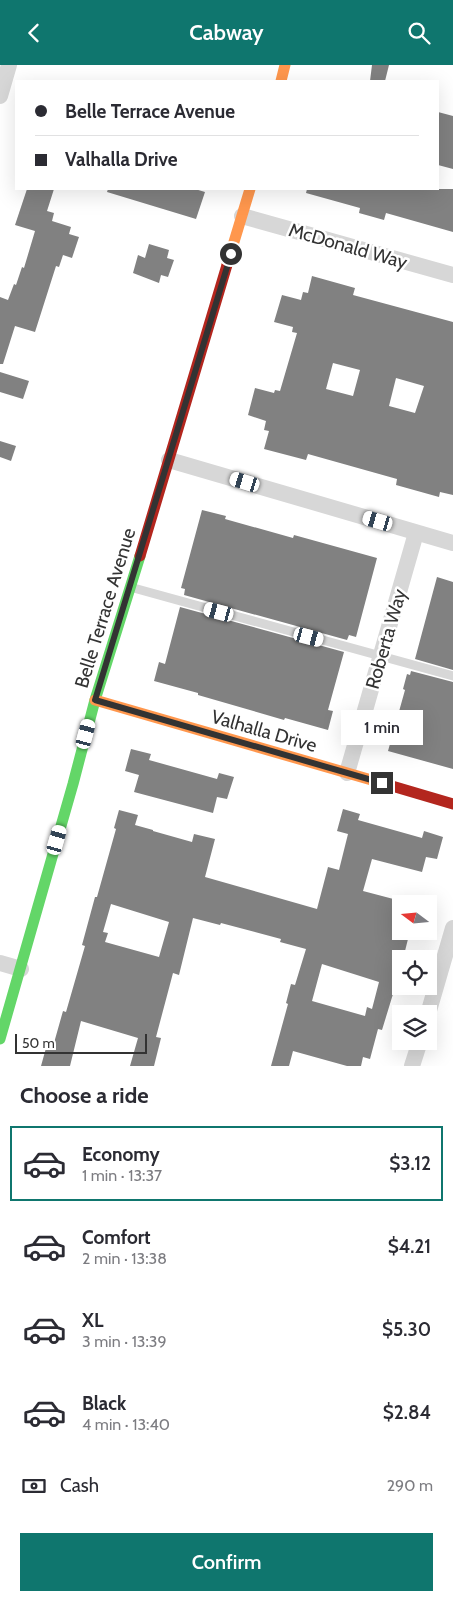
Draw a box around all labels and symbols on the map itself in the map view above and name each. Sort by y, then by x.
street label: McDonald Way [286,218,410,274]
route start [220,243,242,265]
car [228,470,261,494]
car [361,510,394,532]
street label: Belle Terrace Avenue [70,525,140,691]
street label: Roberta Way [361,586,411,692]
car [202,601,235,623]
car [292,626,325,648]
street label: Valhalla Drive [209,705,320,757]
callout: 1 min [341,711,423,745]
car [74,718,97,750]
route end [371,772,393,794]
car [45,824,68,856]
north arrow [392,895,438,940]
scale bar [15,1031,148,1054]

